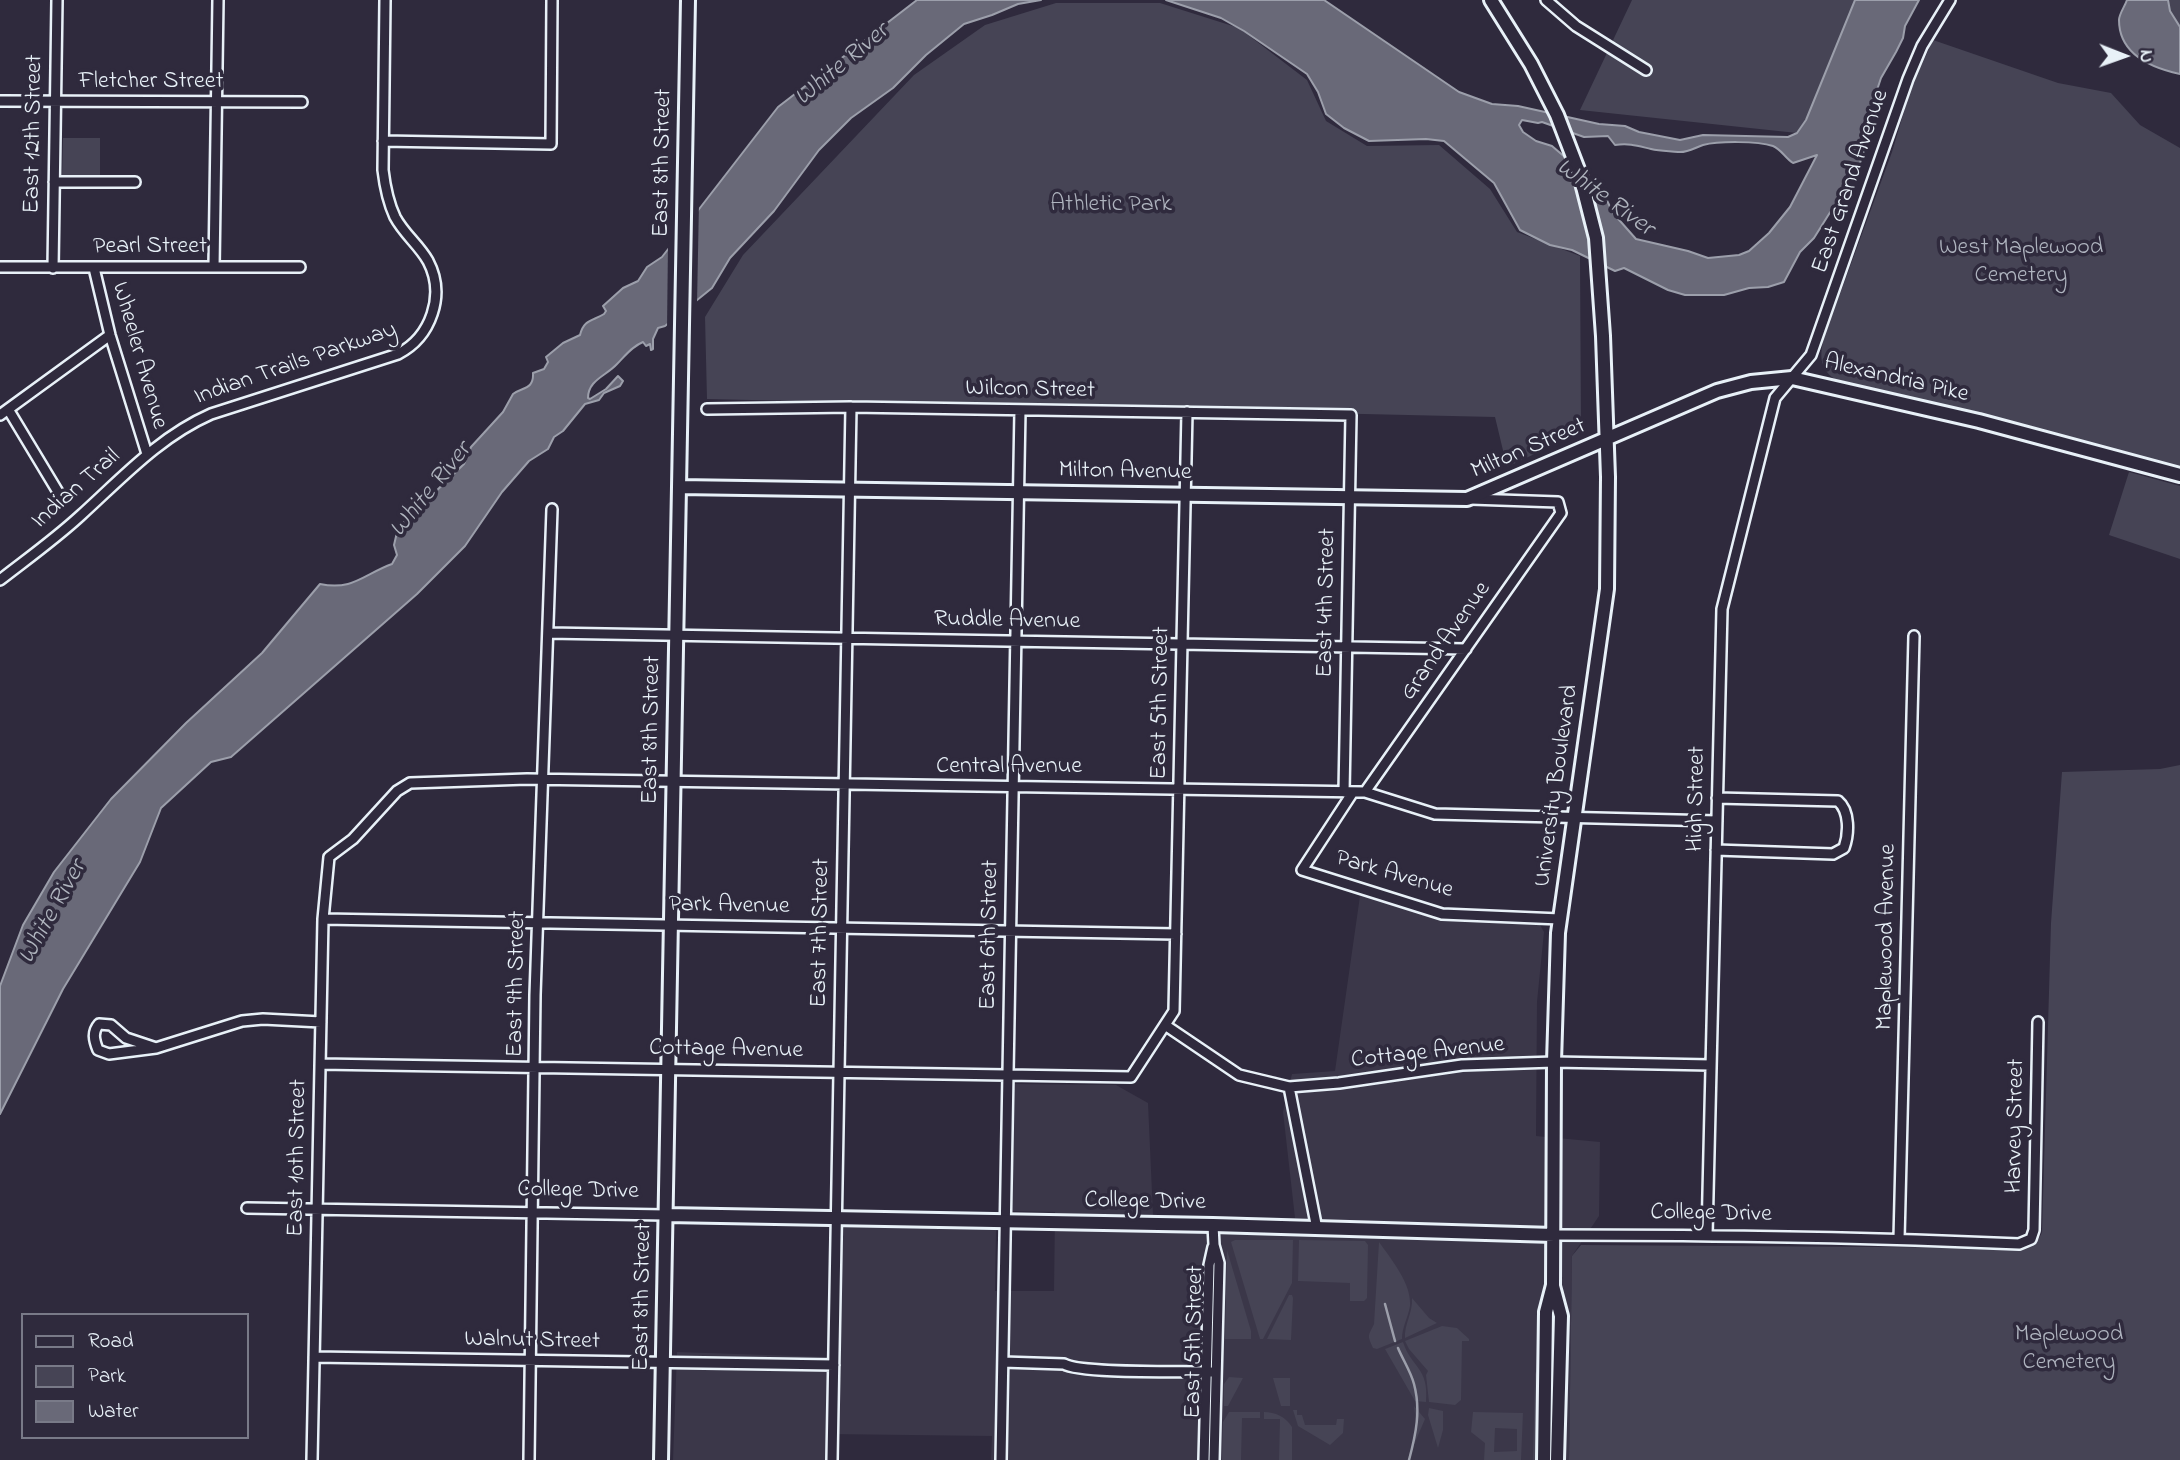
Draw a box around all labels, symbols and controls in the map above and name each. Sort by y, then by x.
water label: White River [789,18,897,114]
north arrow [2089,21,2159,91]
text: N [2132,50,2159,63]
street label: East 12th Street [19,54,51,214]
street label: Fletcher Street [78,69,224,97]
street label: East Grand Avenue [1807,86,1897,278]
street label: East 8th Street [648,88,680,238]
water label: White River [1549,153,1659,245]
park label: Athletic Park [1050,192,1172,220]
street label: Pearl Street [93,234,207,262]
park label: West Maplewood Cemetery [1939,235,2103,291]
street label: Wheeler Avenue [103,279,173,433]
street label: Indian Trails Parkway [191,317,401,413]
street label: Alexandria Pike [1821,349,1971,411]
street label: Wilcon Street [965,375,1095,407]
street label: Milton Street [1467,413,1591,487]
water label: White River [384,437,480,545]
street label: Indian Trail [27,444,127,536]
street label: Milton Avenue [1058,457,1192,489]
street label: East 4th Street [1312,528,1344,678]
street label: Grand Avenue [1395,577,1499,707]
street label: Ruddle Avenue [934,606,1080,638]
street label: East 5th Street [1146,626,1178,780]
street label: East 8th Street [637,655,669,805]
street label: University Boulevard [1530,683,1586,889]
street label: High Street [1683,746,1713,852]
street label: Central Avenue [936,754,1082,782]
street label: Maplewood Avenue [1872,844,1904,1030]
street label: Park Avenue [1332,845,1456,907]
water label: White River [13,856,95,970]
street label: East 7th Street [806,858,838,1008]
street label: East 6th Street [975,860,1007,1010]
street label: Park Avenue [668,892,790,922]
street label: East 9th Street [502,910,534,1058]
street label: Cottage Avenue [1350,1032,1506,1076]
street label: Cottage Avenue [649,1035,803,1067]
street label: Harvey Street [2001,1058,2033,1194]
street label: East 10th Street [283,1079,315,1237]
street label: College Drive [517,1177,639,1207]
street label: College Drive [1084,1188,1206,1218]
street label: College Drive [1650,1200,1772,1230]
street label: East 8th Street [628,1222,660,1372]
street label: East 5th Street [1180,1265,1212,1419]
legend [21,1313,248,1439]
park label: Maplewood Cemetery [2015,1322,2123,1378]
street label: Walnut Street [464,1326,600,1358]
text: Road [88,1327,134,1357]
text: Park [88,1362,126,1392]
text: Water [88,1397,139,1427]

